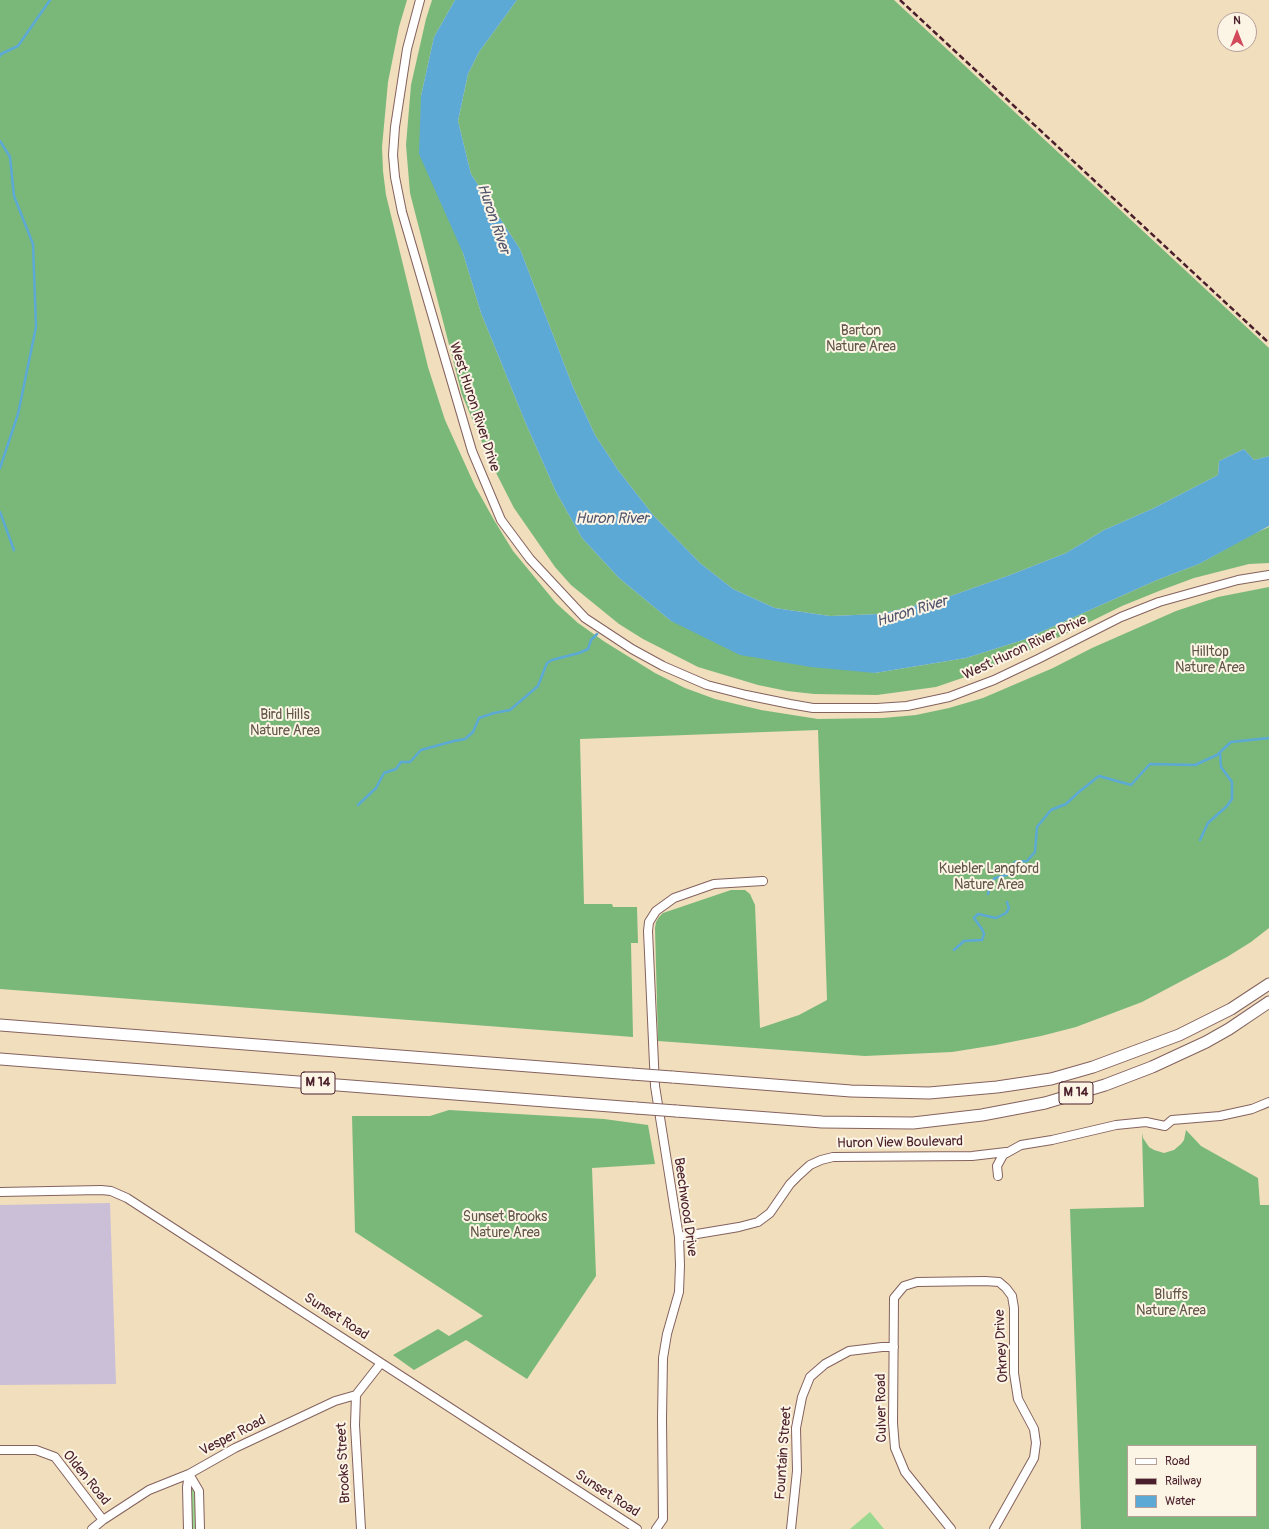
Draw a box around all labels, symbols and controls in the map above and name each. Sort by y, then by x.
north arrow [1217,12,1257,52]
text: N [1233,14,1241,27]
water label: Huron River [473,182,513,256]
park label: Barton Nature Area [826,323,896,356]
street label: West Huron River Drive [445,340,503,474]
water label: Huron River [575,510,649,528]
water label: Huron River [874,593,950,631]
street label: West Huron River Drive [960,612,1090,684]
park label: Hilltop Nature Area [1175,644,1245,676]
park label: Bird Hills Nature Area [250,707,320,740]
park label: Kuebler Langford Nature Area [939,861,1039,894]
road number: M 14 [301,1072,335,1094]
road number: M 14 [1059,1082,1093,1104]
street label: Huron View Boulevard [837,1133,963,1153]
street label: Beechwood Drive [670,1156,700,1258]
park label: Sunset Brooks Nature Area [463,1209,547,1242]
park label: Bluffs Nature Area [1136,1287,1206,1320]
street label: Sunset Road [301,1290,371,1344]
street label: Orkney Drive [992,1309,1012,1383]
street label: Culver Road [873,1373,891,1443]
street label: Fountain Street [772,1406,796,1500]
street label: Vesper Road [197,1412,269,1460]
street label: Brooks Street [333,1422,355,1504]
legend [1127,1445,1257,1517]
street label: Olden Road [59,1447,113,1509]
text: Road [1165,1454,1190,1469]
street label: Sunset Road [572,1467,642,1521]
text: Railway [1165,1474,1201,1489]
text: Water [1165,1494,1196,1509]

